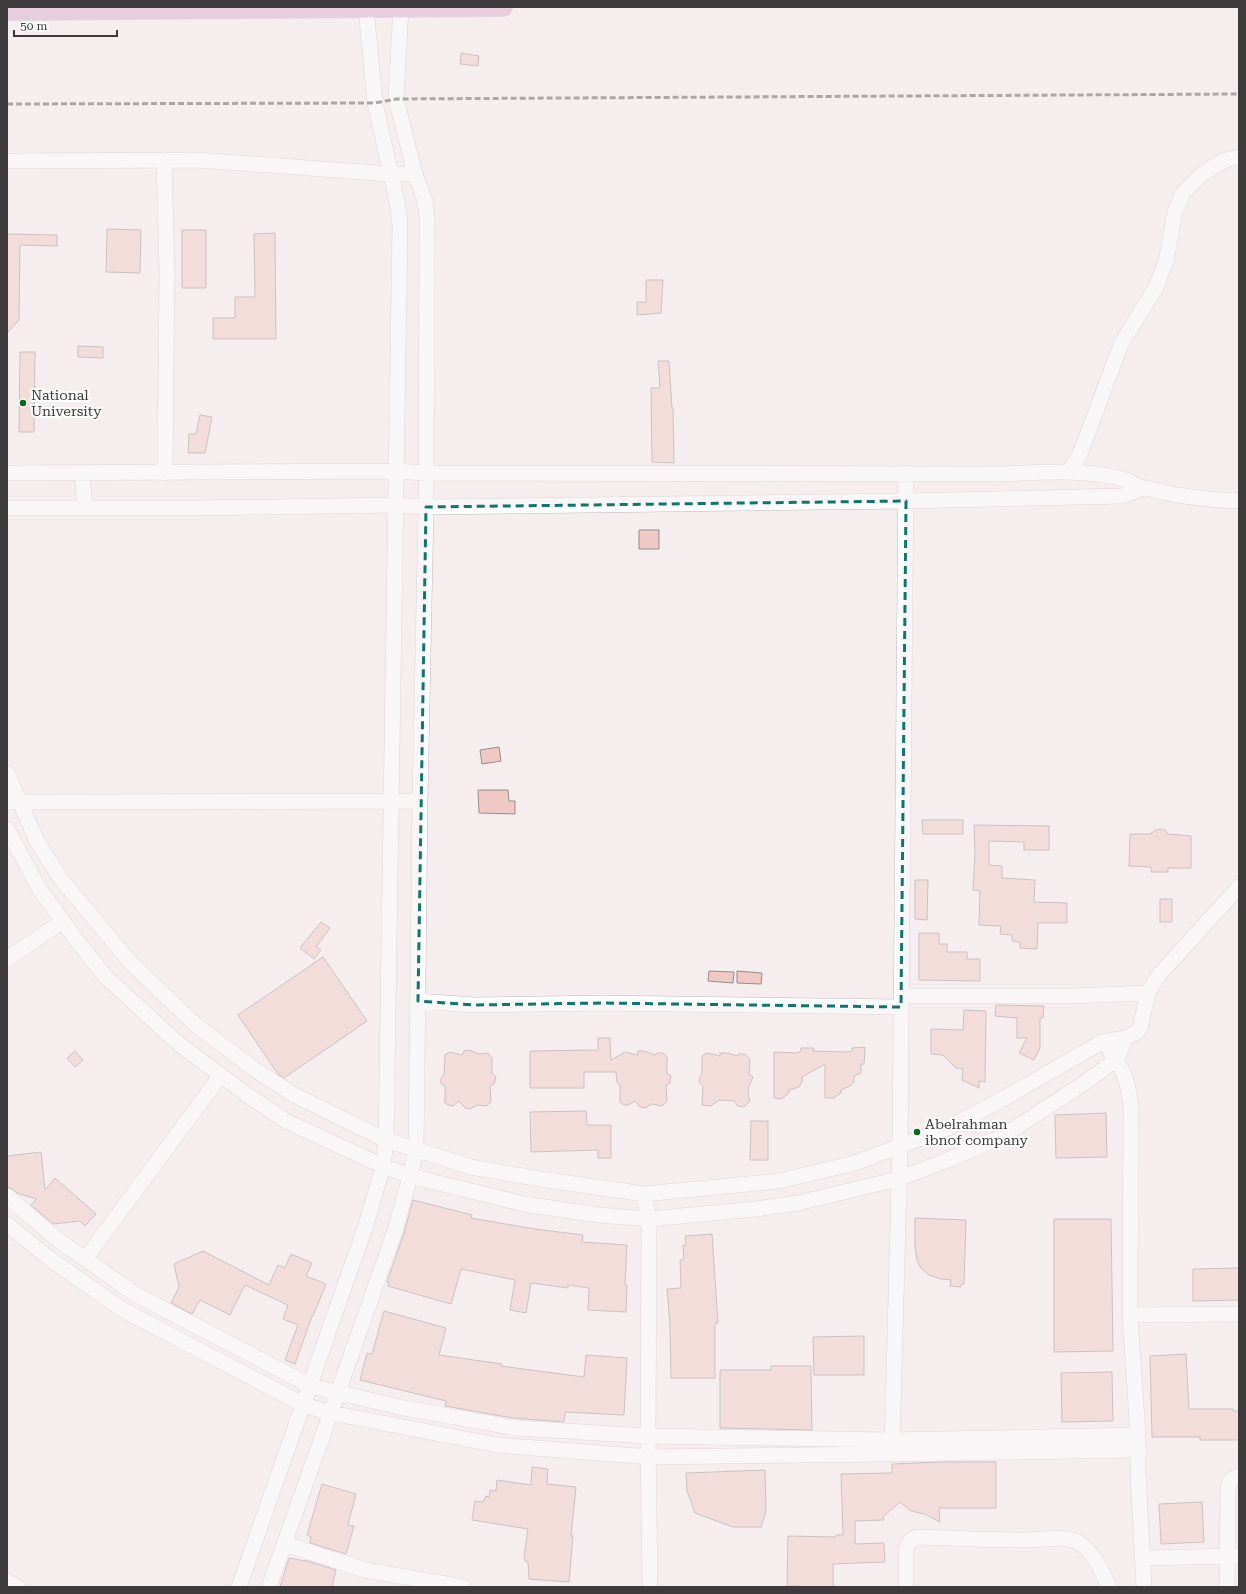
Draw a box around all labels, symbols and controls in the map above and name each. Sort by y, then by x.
scale bar [14,12,117,38]
text: 50 m [20,19,47,33]
place label: National University [31,387,102,419]
marker: National University [18,398,28,408]
place label: Abelrahman ibnof company [925,1116,1029,1148]
marker: Abelrahman ibnof company [912,1127,922,1137]

